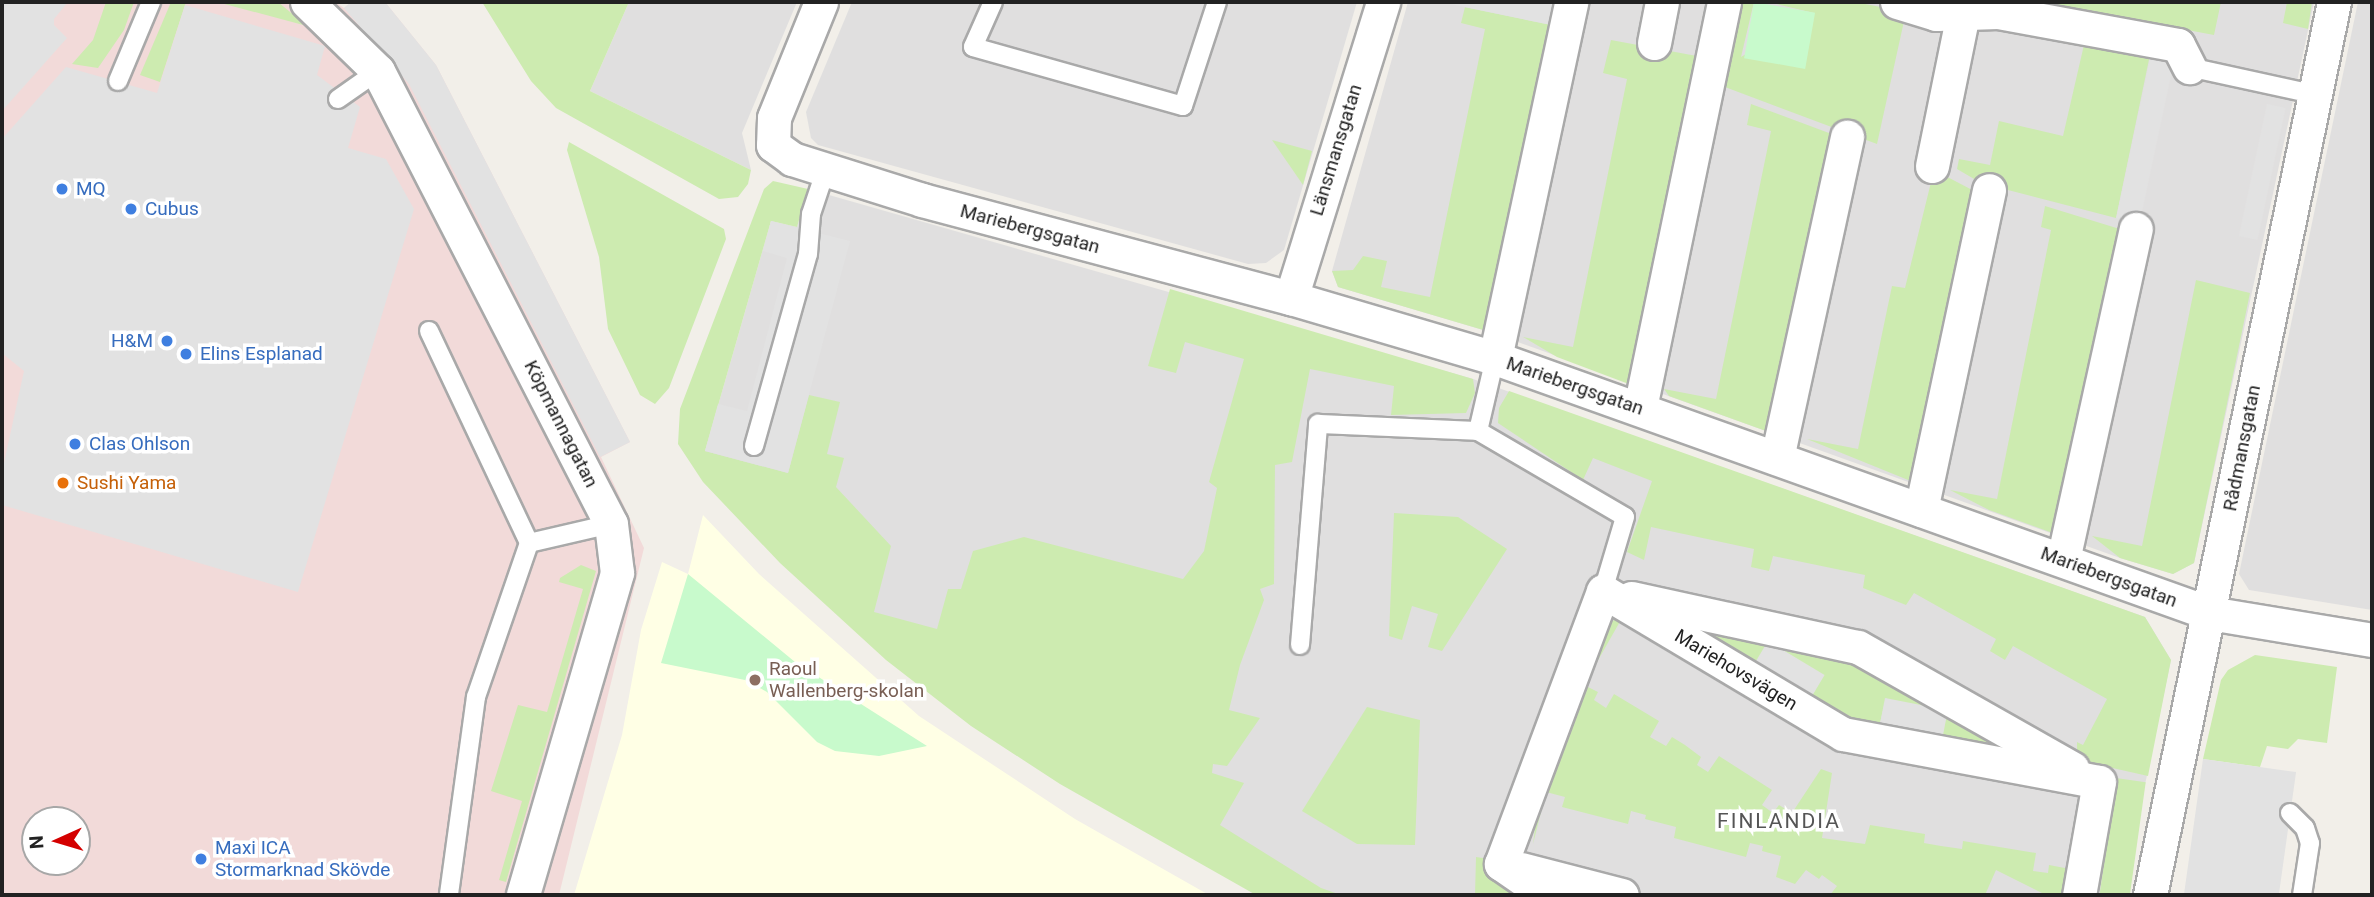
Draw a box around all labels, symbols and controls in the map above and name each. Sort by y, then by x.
street label: Länsmansgatan [1305,82,1367,218]
place label: MQ [76,178,106,200]
marker: MQ [54,181,70,197]
place label: Cubus [145,198,199,220]
street label: Mariebergsgatan [958,199,1102,259]
marker: Cubus [123,201,139,217]
place label: H&M [111,330,153,352]
marker: H&M [159,333,175,349]
place label: Elins Esplanad [200,343,323,365]
marker: Elins Esplanad [178,346,194,362]
street label: Mariebergsgatan [1503,352,1647,420]
street label: Köpmannagatan [519,357,603,491]
street label: Rådmansgatan [2219,383,2265,513]
place label: Clas Ohlson [89,433,190,455]
marker: Clas Ohlson [67,436,83,452]
place label: Sushi Yama [77,472,176,494]
marker: Sushi Yama [55,475,71,491]
street label: Mariebergsgatan [2038,542,2180,612]
street label: Mariehovsvägen [1671,624,1801,716]
place label: Raoul Wallenberg-skolan [769,658,924,702]
marker: Raoul Wallenberg-skolan [747,672,763,688]
north arrow [21,806,91,876]
district label: FINLANDIA [1718,808,1840,834]
text: N [25,835,48,850]
place label: Maxi ICA Stormarknad Skövde [215,837,390,881]
marker: Maxi ICA Stormarknad Skövde [193,851,209,867]

